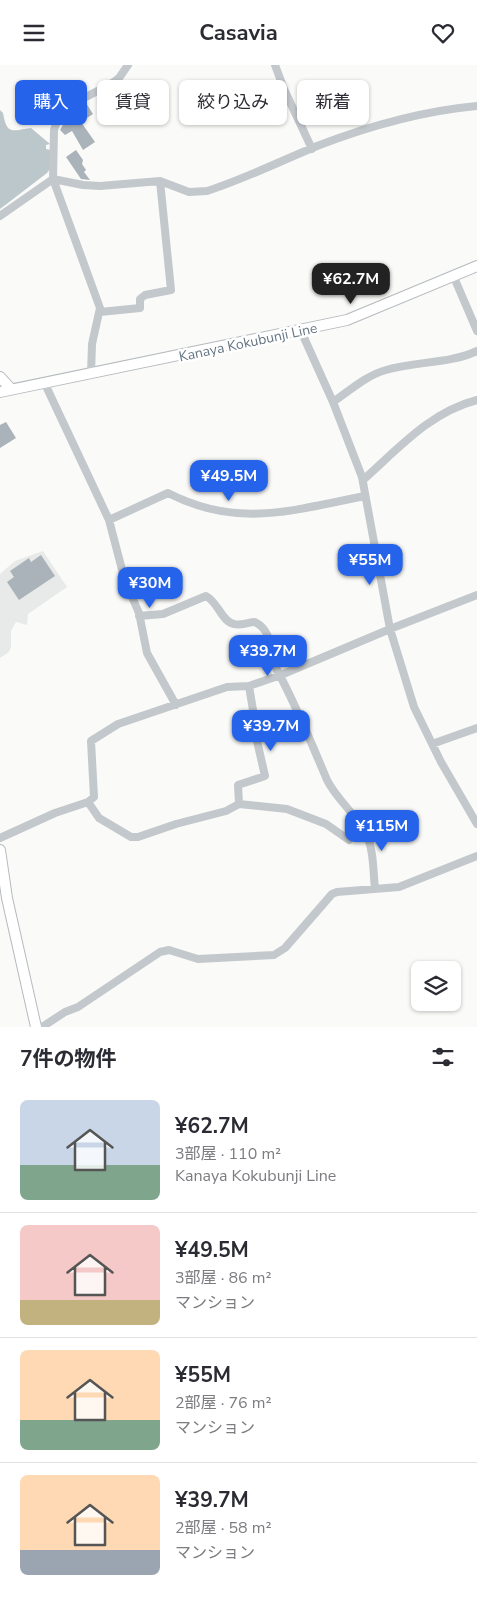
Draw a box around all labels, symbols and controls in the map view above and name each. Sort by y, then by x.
text: Casavia [199,18,278,48]
icon: menu [20,19,48,47]
icon: heart [429,19,457,47]
chip: 購入 [15,80,87,125]
chip: 賃貸 [97,80,169,125]
chip: 絞り込み [179,80,287,125]
chip: 新着 [297,80,369,125]
pin: ¥62.7M [310,263,392,305]
text: ¥62.7M [323,268,379,290]
street label: Kanaya Kokubunji Line [177,319,319,366]
pin: ¥49.5M [188,459,270,502]
text: ¥49.5M [201,465,257,487]
pin: ¥55M [340,543,400,586]
text: ¥55M [349,549,391,571]
pin: ¥30M [120,567,180,609]
text: ¥30M [129,572,171,594]
pin: ¥39.7M [227,635,309,677]
text: ¥39.7M [240,640,296,662]
pin: ¥39.7M [230,709,312,752]
text: ¥39.7M [243,715,299,737]
pin: ¥115M [347,809,417,852]
text: ¥115M [356,815,408,837]
map controls [411,961,461,1011]
button: layers [411,961,461,1011]
icon: filters [429,1043,457,1071]
text: 7件の物件 [20,1045,117,1073]
text: ¥62.7M [175,1112,249,1140]
icon: home [60,1120,120,1180]
text: 3部屋 · 110 m² [175,1143,281,1165]
text: Kanaya Kokubunji Line [175,1165,336,1187]
text: ¥49.5M [175,1236,249,1264]
icon: home [60,1245,120,1305]
text: 3部屋 · 86 m² [175,1267,272,1289]
text: マンション [175,1292,255,1314]
text: ¥55M [175,1361,231,1389]
icon: home [60,1370,120,1430]
text: 2部屋 · 76 m² [175,1392,272,1414]
text: マンション [175,1417,255,1439]
text: ¥39.7M [175,1486,249,1514]
icon: home [60,1495,120,1555]
text: 2部屋 · 58 m² [175,1517,272,1539]
text: マンション [175,1542,255,1564]

